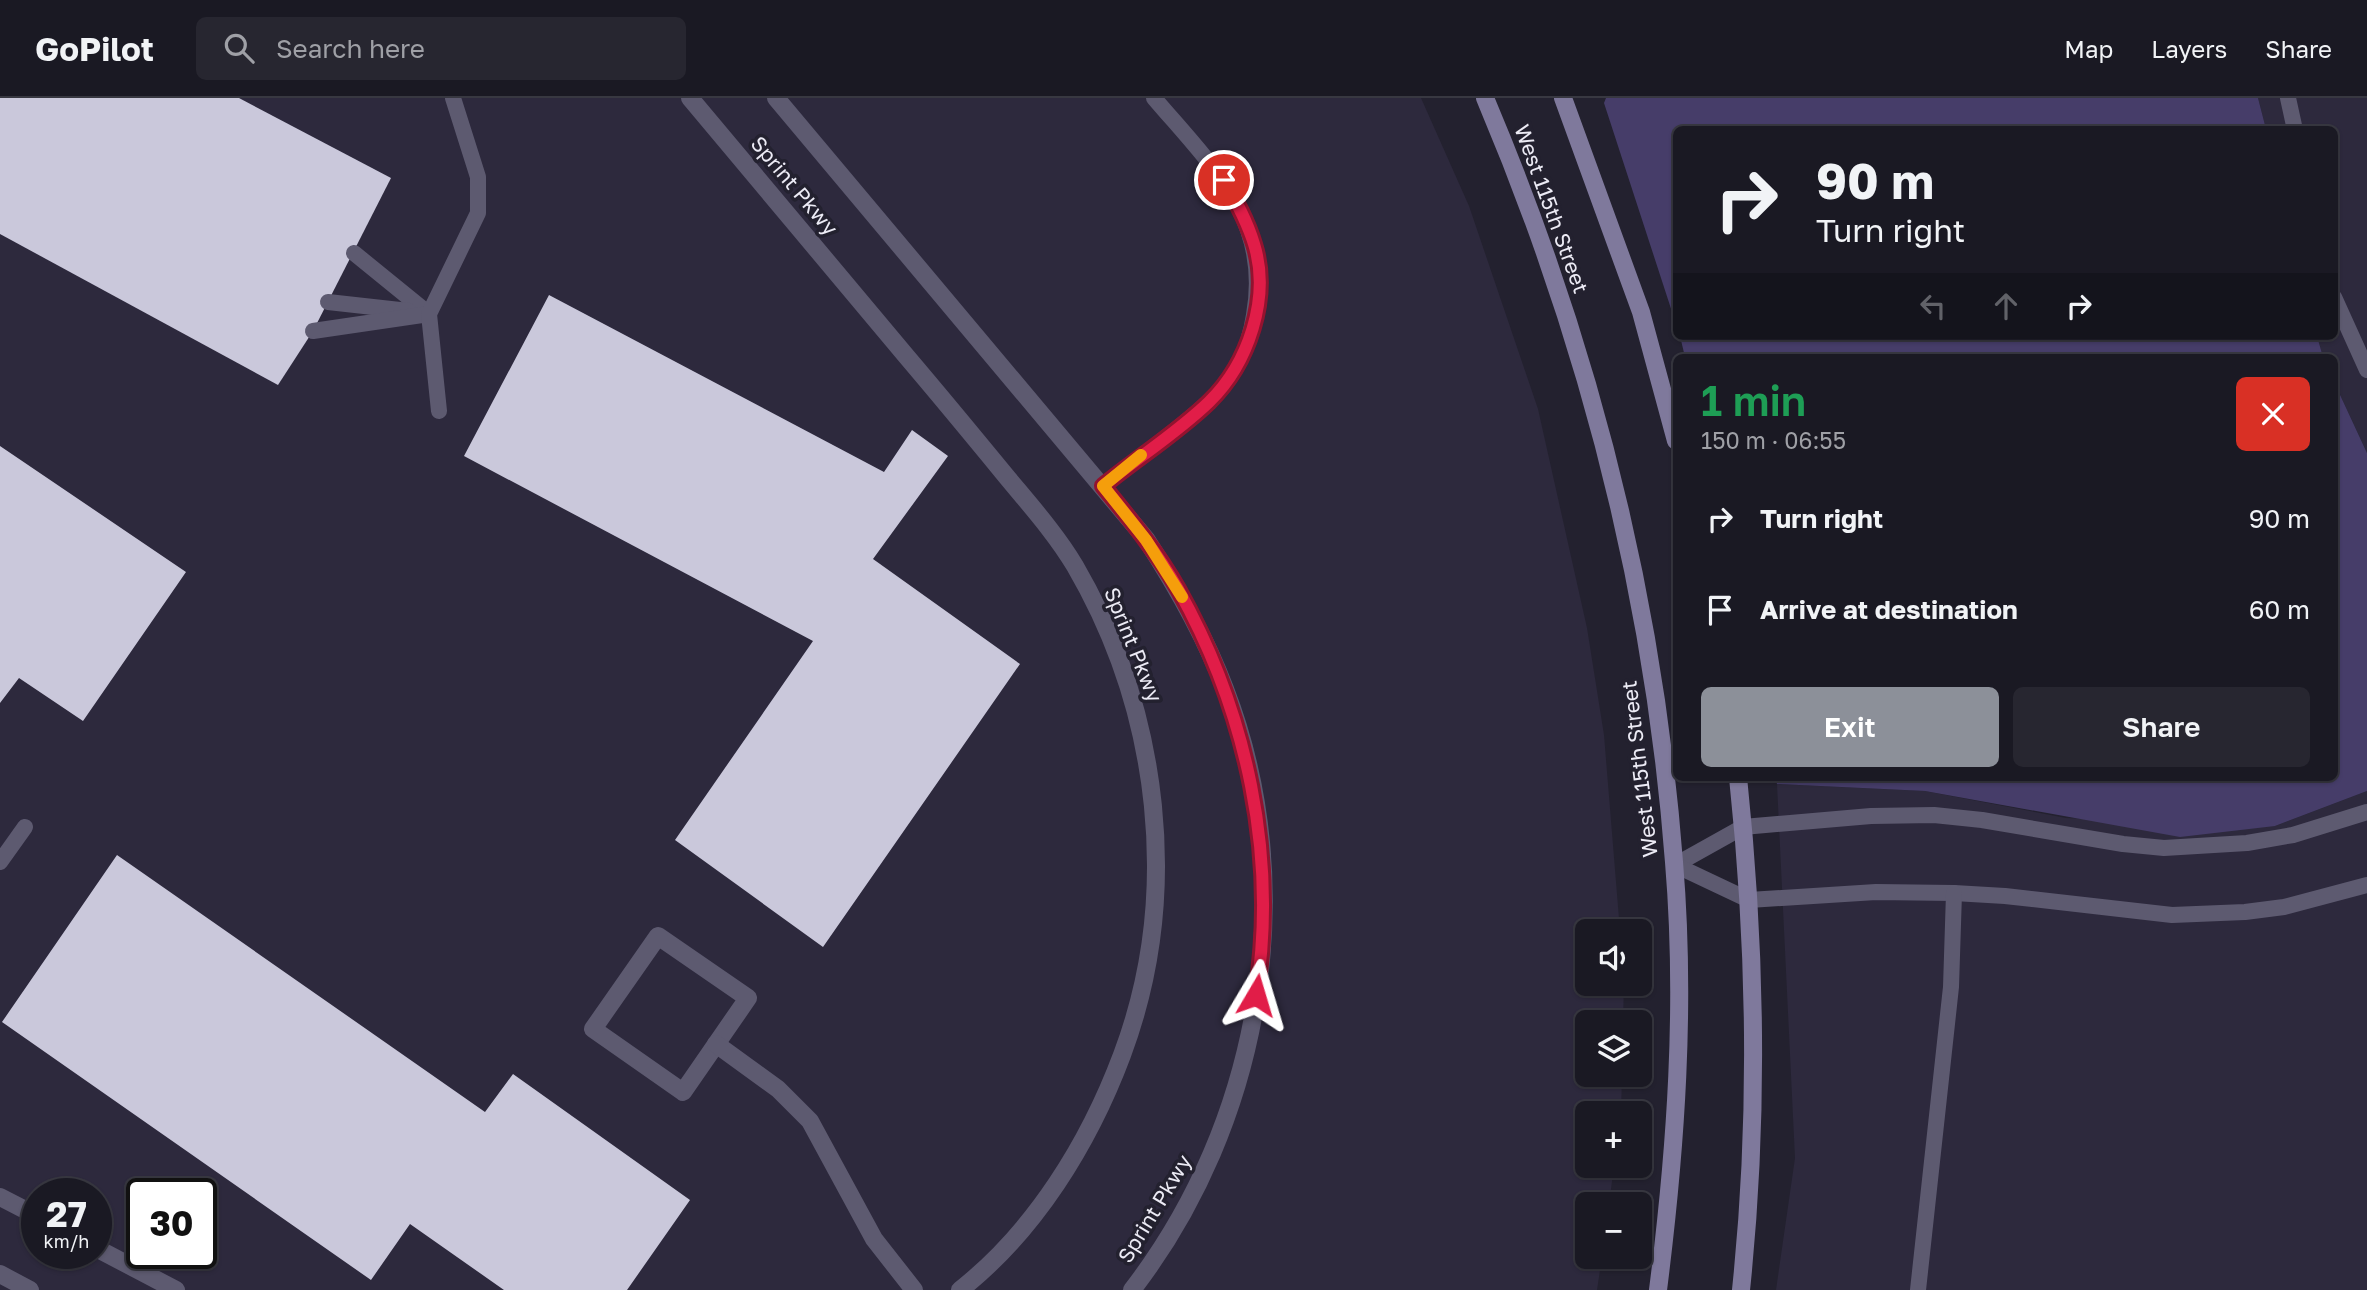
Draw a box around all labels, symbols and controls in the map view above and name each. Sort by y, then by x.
search box [196,17,686,80]
text: GoPilot [35,29,154,68]
icon: search [220,29,258,67]
text: Search here [276,33,425,64]
text: Map [2064,34,2113,63]
text: Layers [2151,34,2227,63]
text: Share [2265,34,2332,63]
street label: West 115th Street [1509,121,1595,297]
street label: Sprint Pkwy [746,130,844,240]
pin [1194,150,1254,210]
text: 90 m [1816,151,1934,210]
icon: right [1701,154,1792,245]
icon: arrive [1205,161,1243,199]
text: Turn right [1816,211,1965,249]
icon: left [1914,287,1952,325]
icon: ahead [1987,287,2025,325]
icon: right [2060,287,2098,325]
text: 1 min [1701,375,1806,425]
button: close [2236,377,2310,451]
text: 150 m · 06:55 [1701,426,1846,454]
icon: right [1701,500,1739,538]
text: Turn right [1760,503,1883,534]
text: 90 m [2249,503,2310,534]
street label: Sprint Pkwy [1099,583,1169,706]
icon: arrive [1701,591,1739,629]
text: Arrive at destination [1760,594,2018,625]
text: 60 m [2249,594,2310,625]
street label: West 115th Street [1615,679,1663,859]
button: Exit [1701,687,1999,767]
button: Share [2013,687,2310,767]
map controls [1575,919,1652,1269]
button: sound [1575,919,1652,996]
position arrow [1219,958,1293,1032]
button: layers [1575,1010,1652,1087]
button: + [1575,1101,1652,1178]
street label: Sprint Pkwy [1112,1149,1197,1267]
speed limit sign: 30 [126,1178,217,1269]
button: − [1575,1192,1652,1269]
text: 27 [46,1193,87,1235]
text: km/h [44,1230,89,1252]

